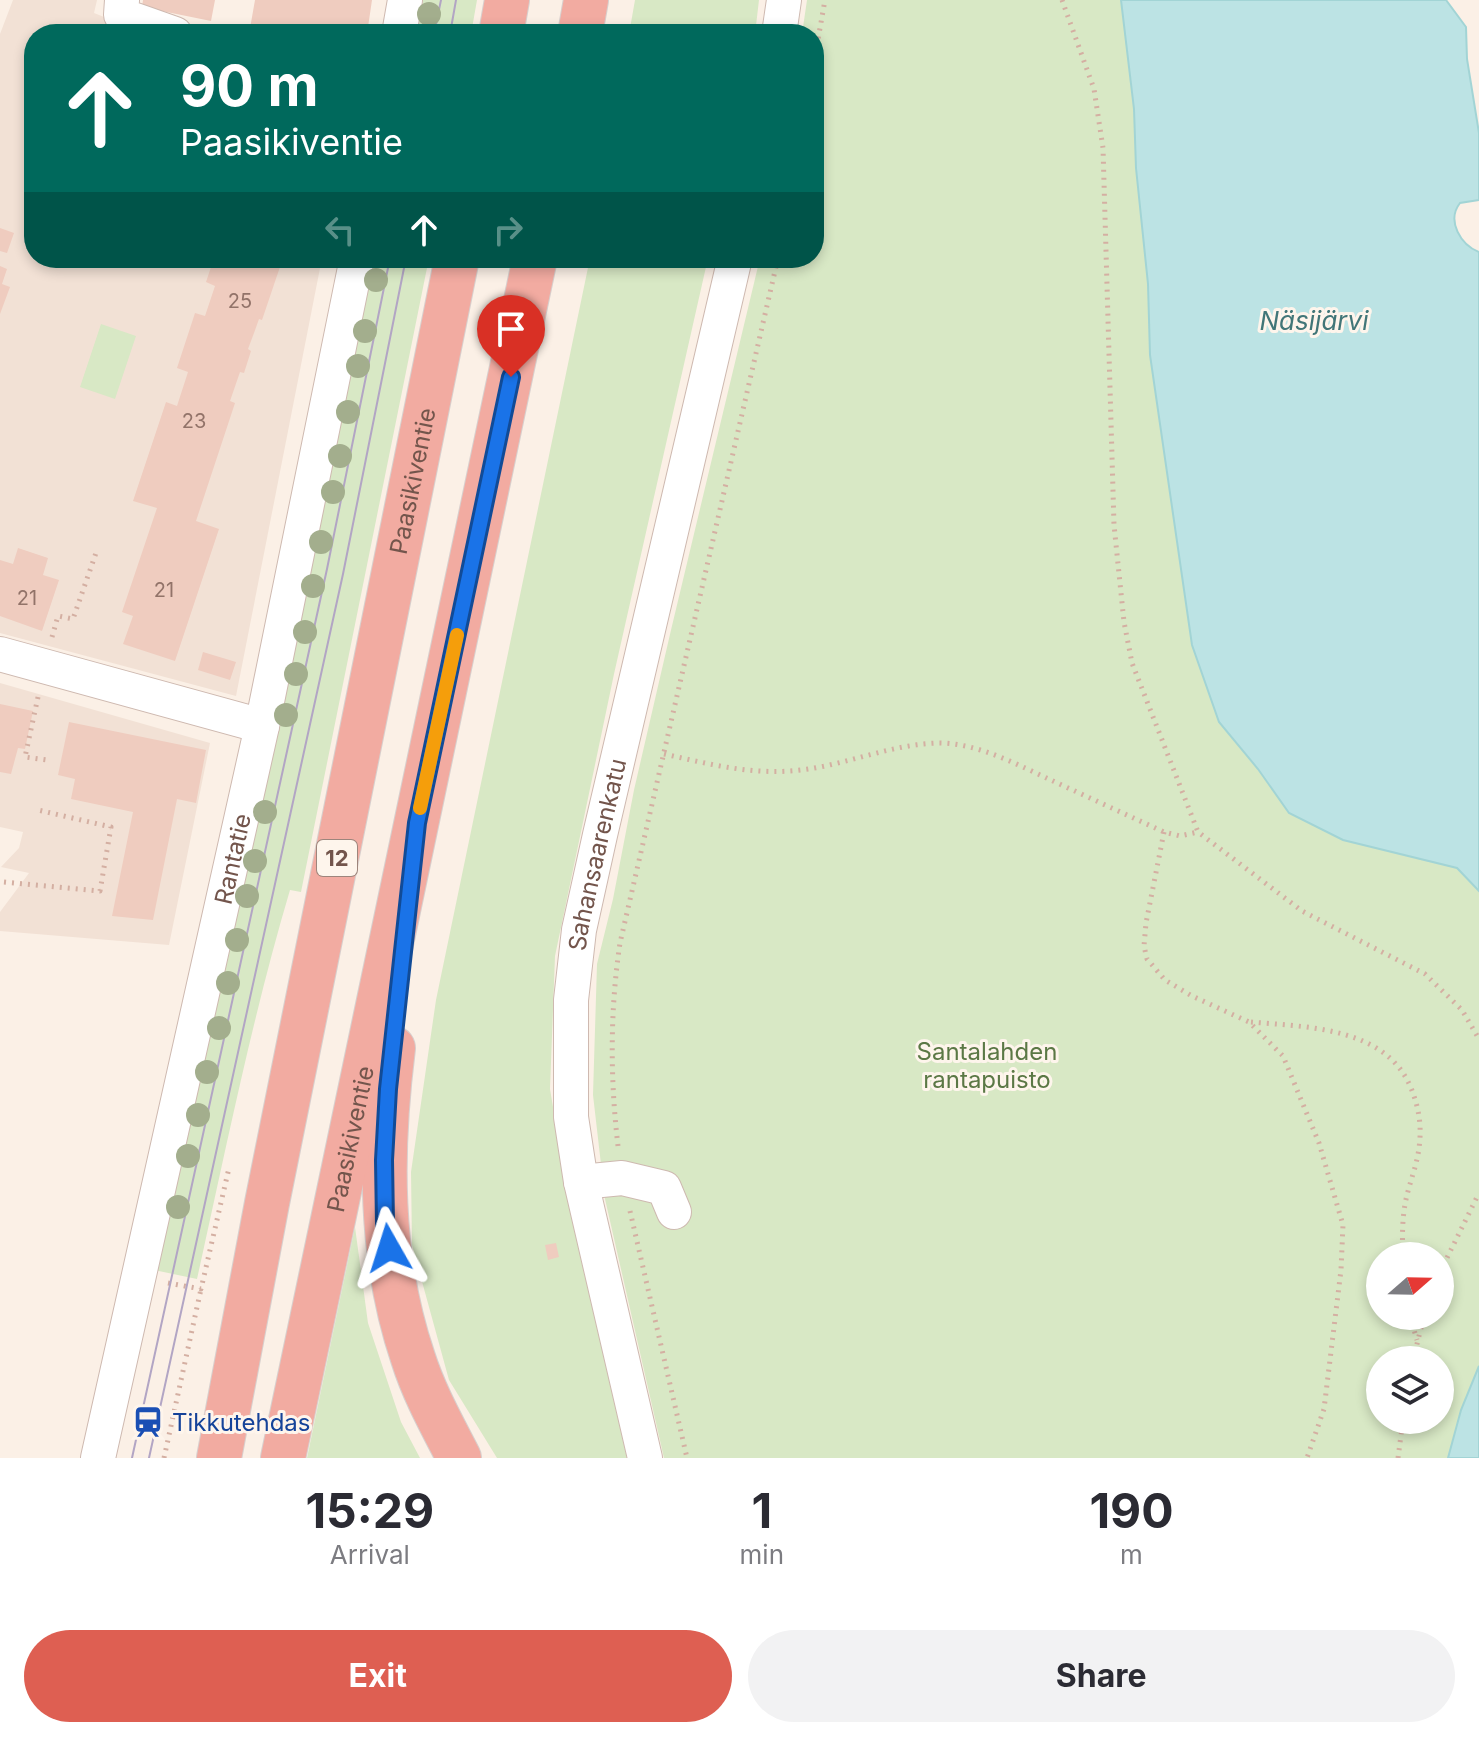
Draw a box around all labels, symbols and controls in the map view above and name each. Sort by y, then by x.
text: 90 m [180,52,319,120]
icon: ahead [48,56,152,160]
text: Paasikiventie [180,120,403,164]
icon: left [318,208,362,252]
icon: ahead [402,208,446,252]
icon: right [486,208,530,252]
house number: 25 [228,289,252,313]
pin [477,295,545,377]
water label: Näsijärvi [1260,305,1369,336]
icon: arrive [489,307,533,351]
street label: Paasikiventie [383,405,441,557]
house number: 23 [182,409,206,433]
house number: 21 [154,578,174,602]
house number: 21 [17,586,37,610]
street label: Sahansaarenkatu [562,756,632,952]
street label: Rantatie [208,811,256,907]
road number: 12 [317,840,357,876]
park label: Santalahden rantapuisto [917,1037,1057,1094]
street label: Paasikiventie [321,1063,379,1215]
position arrow [347,1206,431,1290]
north arrow [1366,1242,1454,1330]
map controls [1366,1242,1454,1434]
button: layers [1366,1346,1454,1434]
station icon: Tikkutehdas [131,1405,165,1439]
place label: Tikkutehdas [172,1408,310,1437]
text: 15:29 [305,1481,434,1540]
text: 1 [751,1481,772,1540]
text: 190 [1089,1481,1174,1540]
text: Arrival [330,1539,410,1570]
text: min [740,1539,784,1570]
text: m [1120,1539,1143,1570]
button: Exit [24,1630,732,1722]
button: Share [748,1630,1455,1722]

